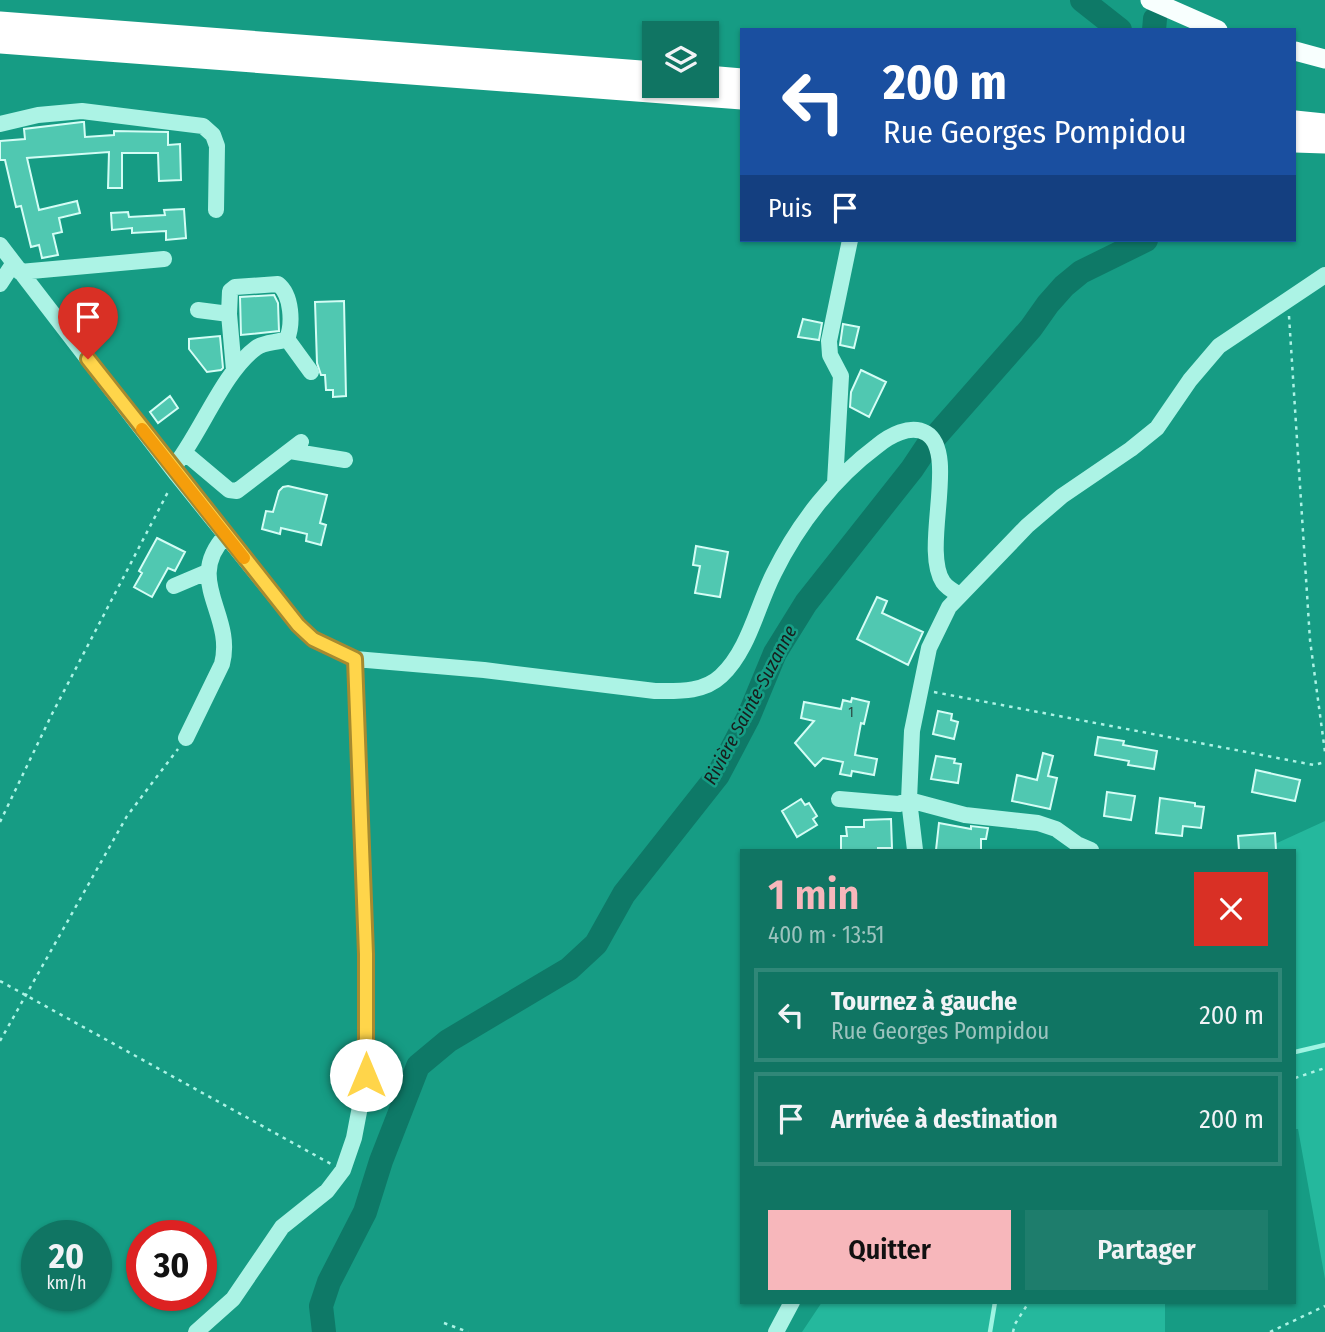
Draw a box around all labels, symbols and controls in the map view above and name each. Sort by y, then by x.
map controls [642,21,719,98]
button: layers [642,21,719,98]
text: 200 m [883,53,1007,112]
icon: left [768,56,859,147]
text: Rue Georges Pompidou [883,113,1187,151]
icon: arrive [826,189,864,227]
text: Puis [768,193,812,224]
pin [58,287,118,359]
icon: arrive [69,298,107,336]
water label: Rivière Sainte-Suzanne [698,622,802,788]
house number: 1 [848,704,854,721]
text: 1 min [768,870,859,920]
button: close [1194,872,1268,946]
text: 400 m · 13:51 [768,921,885,949]
text: Tournez à gauche [831,986,1017,1017]
icon: left [772,996,810,1034]
text: 200 m [1199,1000,1264,1031]
text: Rue Georges Pompidou [831,1017,1049,1045]
position arrow [329,1038,403,1112]
icon: arrive [772,1100,810,1138]
text: Arrivée à destination [831,1104,1058,1135]
text: 200 m [1199,1104,1264,1135]
button: Quitter [768,1210,1011,1290]
button: Partager [1025,1210,1268,1290]
speed limit sign: 30 [126,1220,217,1311]
text: 20 [49,1235,84,1277]
text: km/h [46,1272,87,1294]

